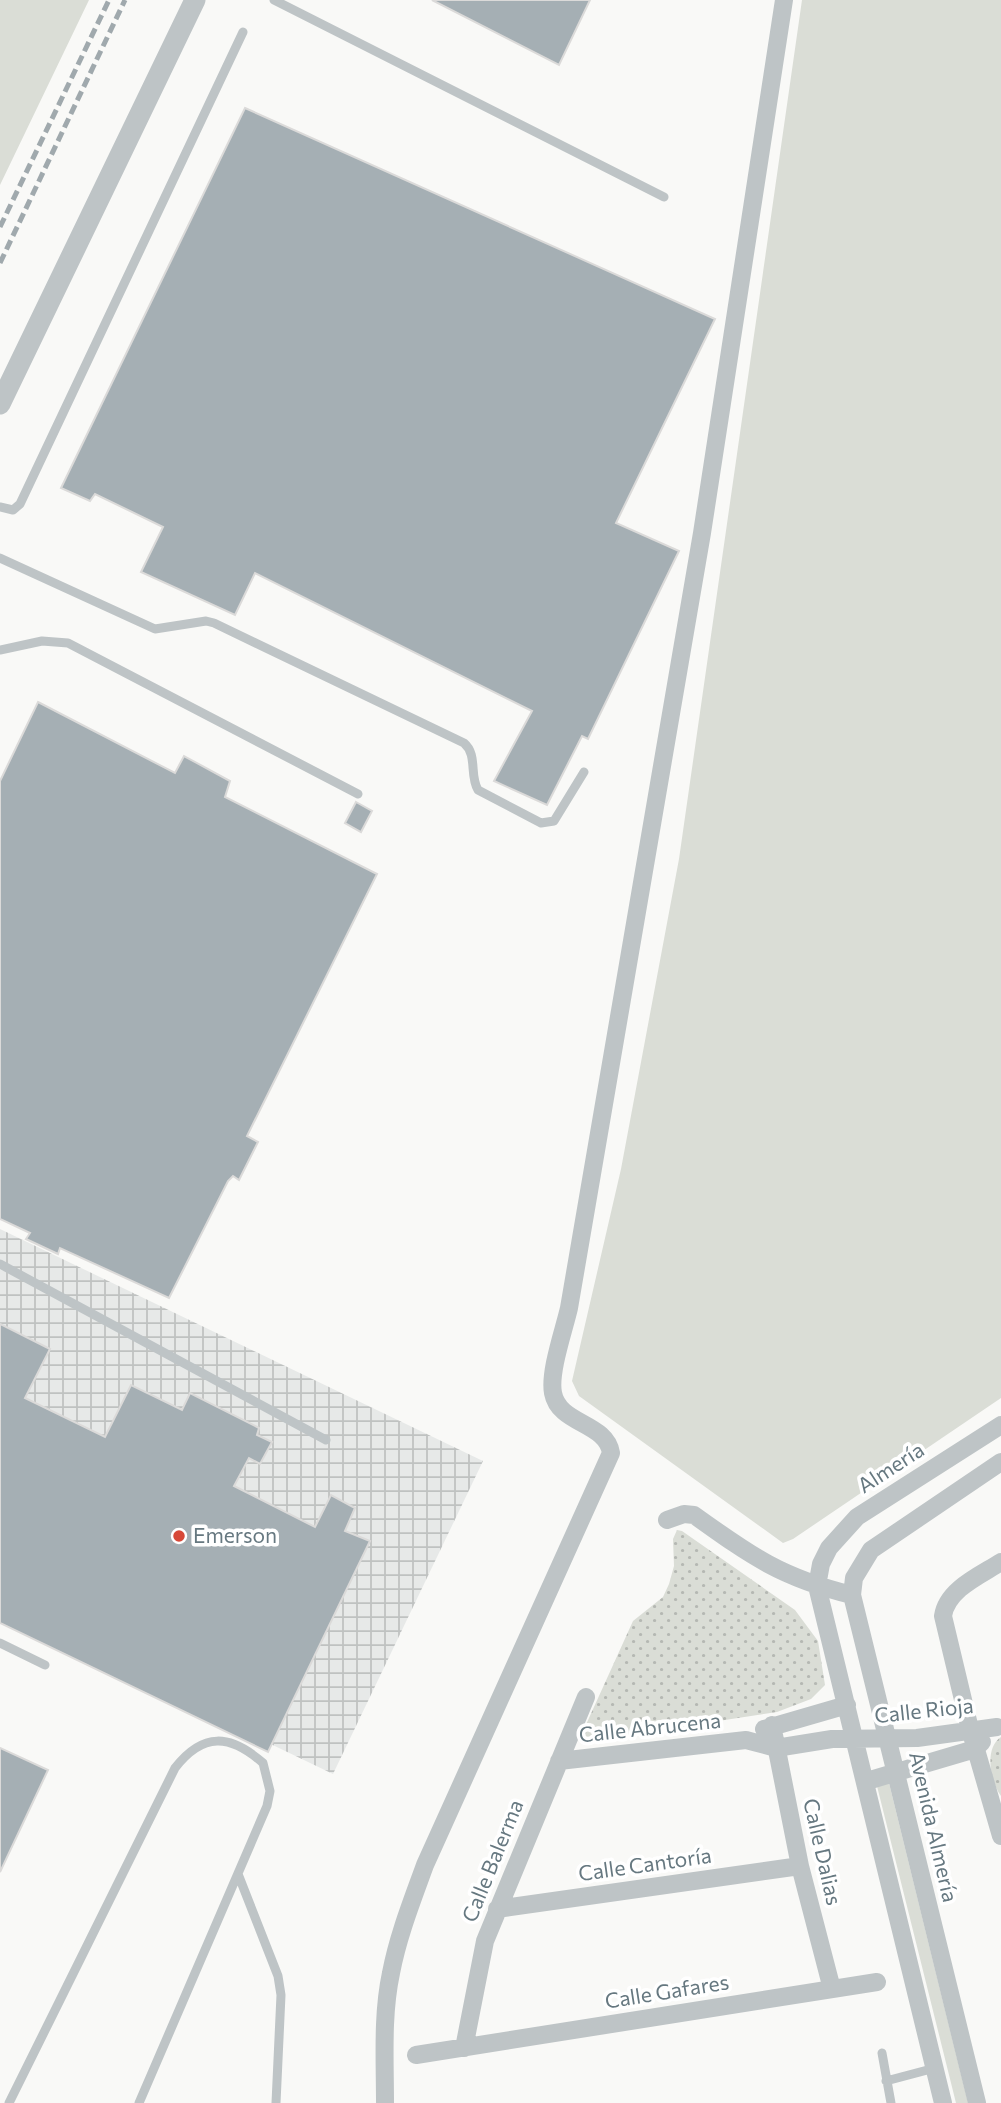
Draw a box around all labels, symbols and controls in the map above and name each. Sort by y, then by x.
street label: Almería [852,1436,928,1497]
place label: Emerson [193,1522,277,1547]
marker: Emerson [171,1528,187,1544]
street label: Calle Rioja [873,1692,975,1727]
street label: Calle Abrucena [578,1707,722,1746]
street label: Avenida Almería [905,1749,964,1904]
street label: Calle Balerma [456,1796,528,1925]
street label: Calle Dalias [799,1796,848,1908]
street label: Calle Cantoría [577,1842,713,1885]
street label: Calle Gafares [603,1968,731,2013]

